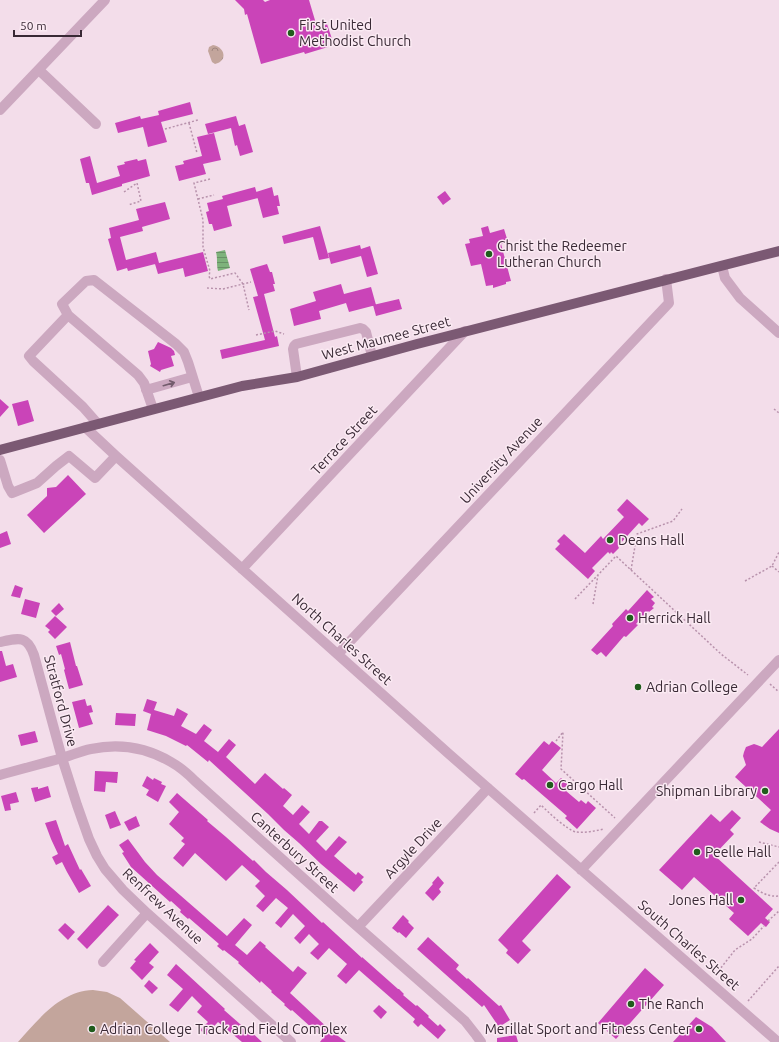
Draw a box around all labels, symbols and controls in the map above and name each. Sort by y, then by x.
scale bar [14,12,81,38]
place label: First United Methodist Church [299,17,411,49]
text: 50 m [20,19,47,32]
marker: First United Methodist Church [286,28,296,38]
place label: Christ the Redeemer Lutheran Church [497,238,627,270]
marker: Christ the Redeemer Lutheran Church [484,249,494,259]
street label: West Maumee Street [320,313,453,363]
one-way arrow [162,379,175,387]
street label: Terrace Street [308,402,381,478]
street label: University Avenue [457,413,545,507]
place label: Deans Hall [618,532,685,548]
marker: Deans Hall [605,535,615,545]
street label: North Charles Street [289,590,396,688]
place label: Herrick Hall [638,610,711,626]
marker: Herrick Hall [625,613,635,623]
street label: Stratford Drive [41,653,81,749]
place label: Adrian College [646,679,738,695]
marker: Adrian College [633,682,643,692]
place label: Cargo Hall [558,777,623,793]
marker: Cargo Hall [545,780,555,790]
place label: Shipman Library [656,783,757,799]
marker: Shipman Library [760,786,770,796]
street label: Canterbury Street [248,808,343,896]
street label: Argyle Drive [381,814,445,882]
place label: Peelle Hall [705,844,771,860]
marker: Peelle Hall [692,847,702,857]
street label: Renfrew Avenue [120,865,206,947]
place label: Jones Hall [669,892,733,908]
marker: Jones Hall [736,895,746,905]
street label: South Charles Street [635,897,743,994]
place label: The Ranch [639,996,704,1012]
marker: The Ranch [626,999,636,1009]
place label: Adrian College Track and Field Complex [100,1021,347,1037]
place label: Merillat Sport and Fitness Center [485,1021,692,1037]
marker: Adrian College Track and Field Complex [87,1024,97,1034]
marker: Merillat Sport and Fitness Center [694,1024,704,1034]

